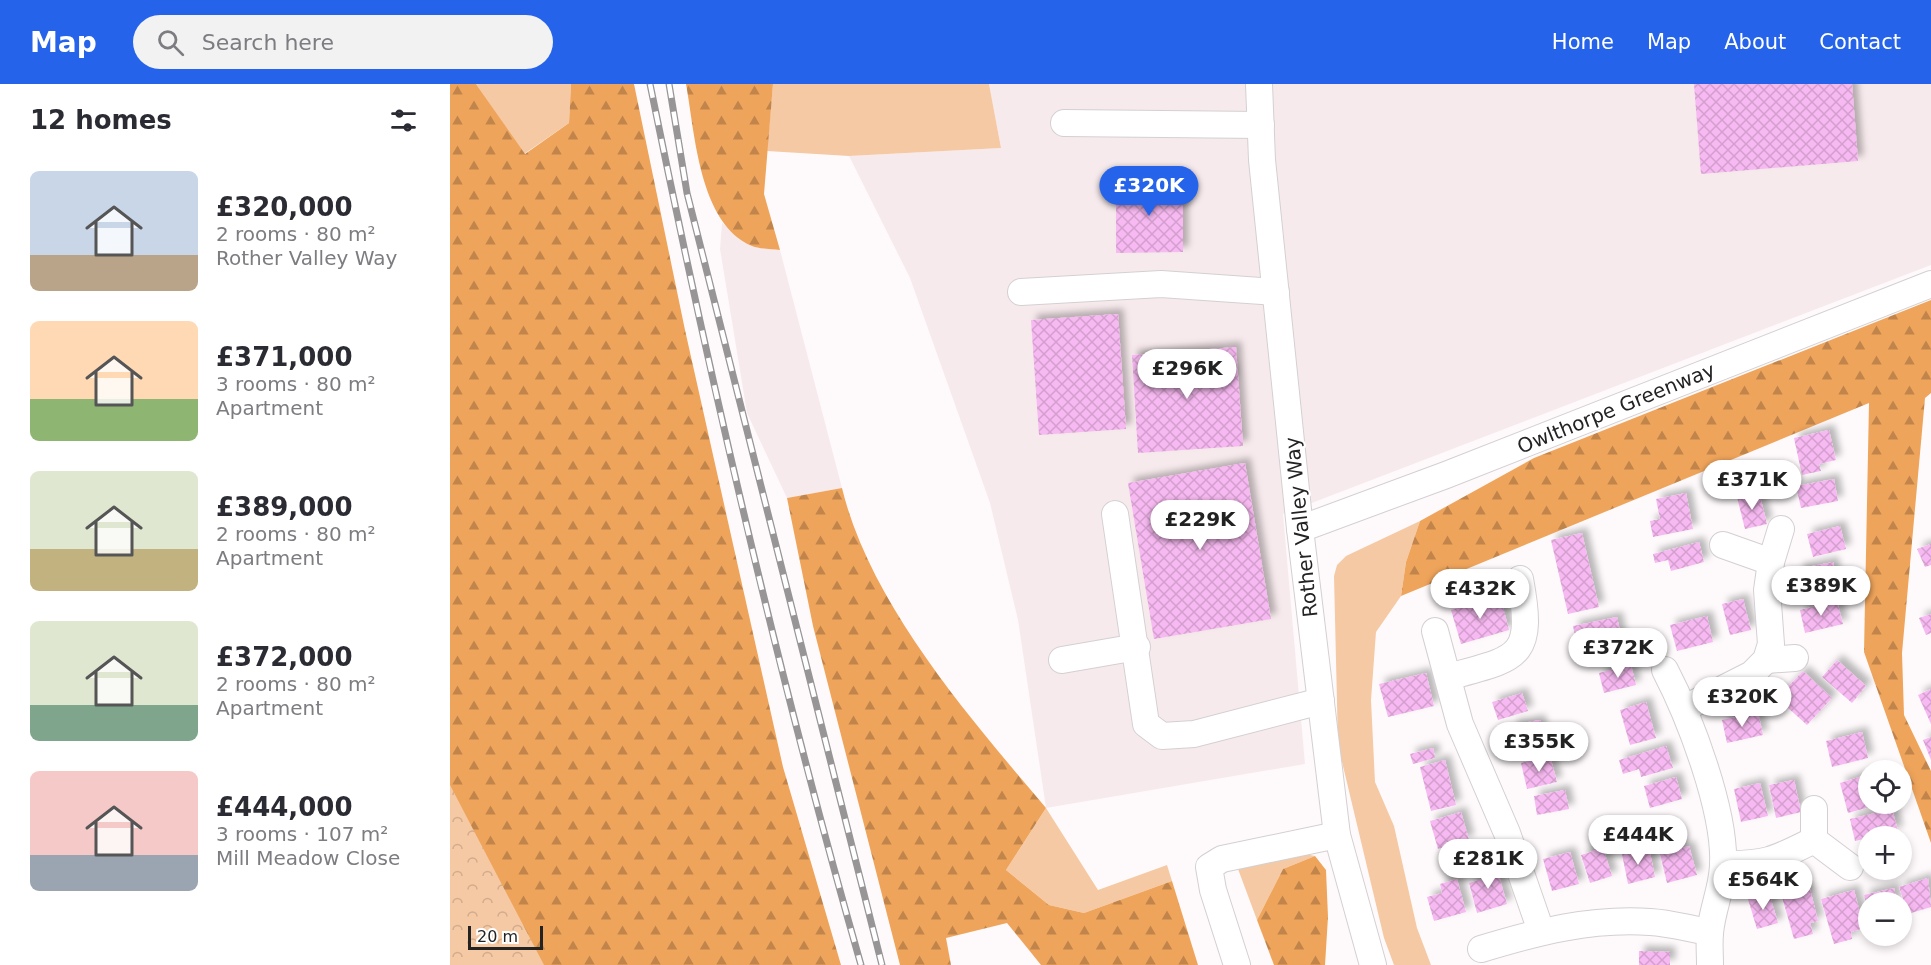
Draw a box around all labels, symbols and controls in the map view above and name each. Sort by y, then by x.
search box [133,15,553,69]
text: Map [30,26,97,59]
icon: search [154,26,187,59]
text: Search here [202,30,334,55]
text: Home [1552,30,1614,54]
text: Map [1647,30,1691,54]
text: About [1724,30,1786,54]
text: Contact [1819,30,1901,54]
icon: filters [387,104,420,137]
text: 12 homes [30,105,172,135]
pin: £320K [1107,166,1191,217]
text: £320K [1113,173,1185,197]
text: £320,000 [216,192,353,222]
icon: home [78,195,150,267]
text: 2 rooms · 80 m² [216,222,376,246]
text: Rother Valley Way [216,246,397,270]
text: £371,000 [216,342,353,372]
icon: home [78,345,150,417]
pin: £296K [1145,349,1229,400]
text: £296K [1151,356,1223,380]
street label: Owlthorpe Greenway [1514,357,1718,459]
text: 3 rooms · 80 m² [216,372,376,396]
text: Apartment [216,396,323,420]
street label: Rother Valley Way [1280,435,1322,618]
pin: £371K [1710,460,1794,511]
text: £371K [1716,467,1788,491]
text: £389,000 [216,492,353,522]
icon: home [78,495,150,567]
pin: £229K [1158,500,1242,551]
text: £229K [1164,507,1236,531]
text: 2 rooms · 80 m² [216,522,376,546]
text: Apartment [216,546,323,570]
pin: £389K [1779,566,1863,617]
pin: £432K [1438,569,1522,620]
text: £389K [1785,573,1857,597]
text: £432K [1444,576,1516,600]
pin: £372K [1576,628,1660,679]
text: £372K [1582,635,1654,659]
text: £372,000 [216,642,353,672]
icon: home [78,645,150,717]
text: 2 rooms · 80 m² [216,672,376,696]
pin: £320K [1700,677,1784,728]
text: £320K [1706,684,1778,708]
text: Apartment [216,696,323,720]
pin: £355K [1497,722,1581,773]
text: £355K [1503,729,1575,753]
map controls [1858,760,1912,946]
button: locate [1858,760,1912,814]
text: £444,000 [216,792,353,822]
icon: home [78,795,150,867]
pin: £444K [1596,815,1680,866]
text: 3 rooms · 107 m² [216,822,388,846]
text: £444K [1602,822,1674,846]
button: + [1858,826,1912,880]
pin: £281K [1446,839,1530,890]
text: Mill Meadow Close [216,846,400,870]
text: £281K [1452,846,1524,870]
pin: £564K [1721,860,1805,911]
text: £564K [1727,867,1799,891]
button: − [1858,892,1912,946]
scale bar [468,923,543,950]
text: 20 m [477,927,518,946]

